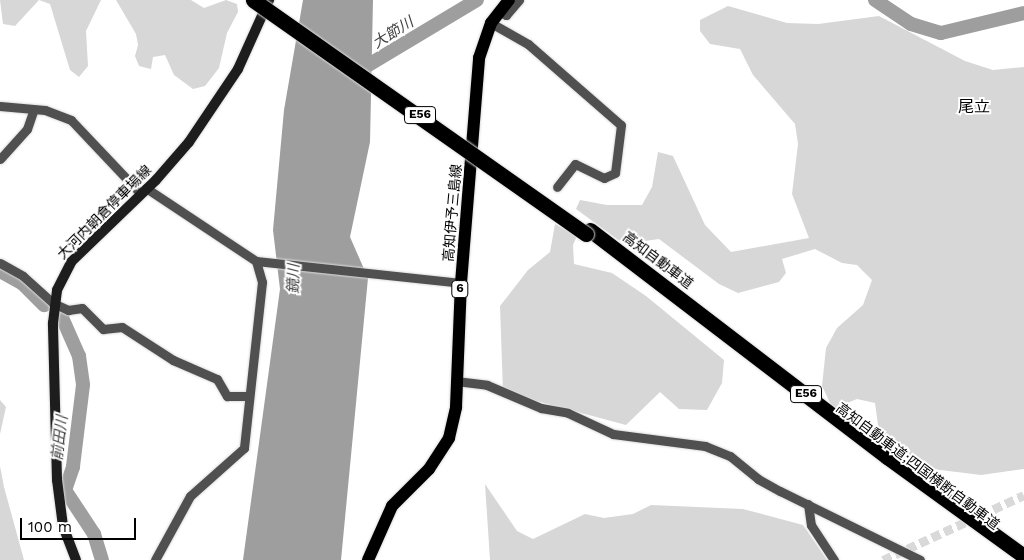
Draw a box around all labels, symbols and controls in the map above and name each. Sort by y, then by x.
water label: 大節川 [369,13,417,53]
district label: 尾立 [958,97,990,117]
road number: E56 [404,106,436,124]
street label: 大河内朝倉停車場線 [54,162,154,262]
street label: 高知伊予三島線 [439,163,465,263]
street label: 高知自動車道 [619,228,697,292]
water label: 鏡川 [285,264,303,294]
road number: 6 [451,280,469,298]
road number: E56 [790,384,822,404]
street label: 高知自動車道;四国横断自動車道 [833,399,1003,533]
water label: 前田川 [48,415,72,461]
scale bar [22,508,139,540]
text: 100 m [28,518,72,536]

